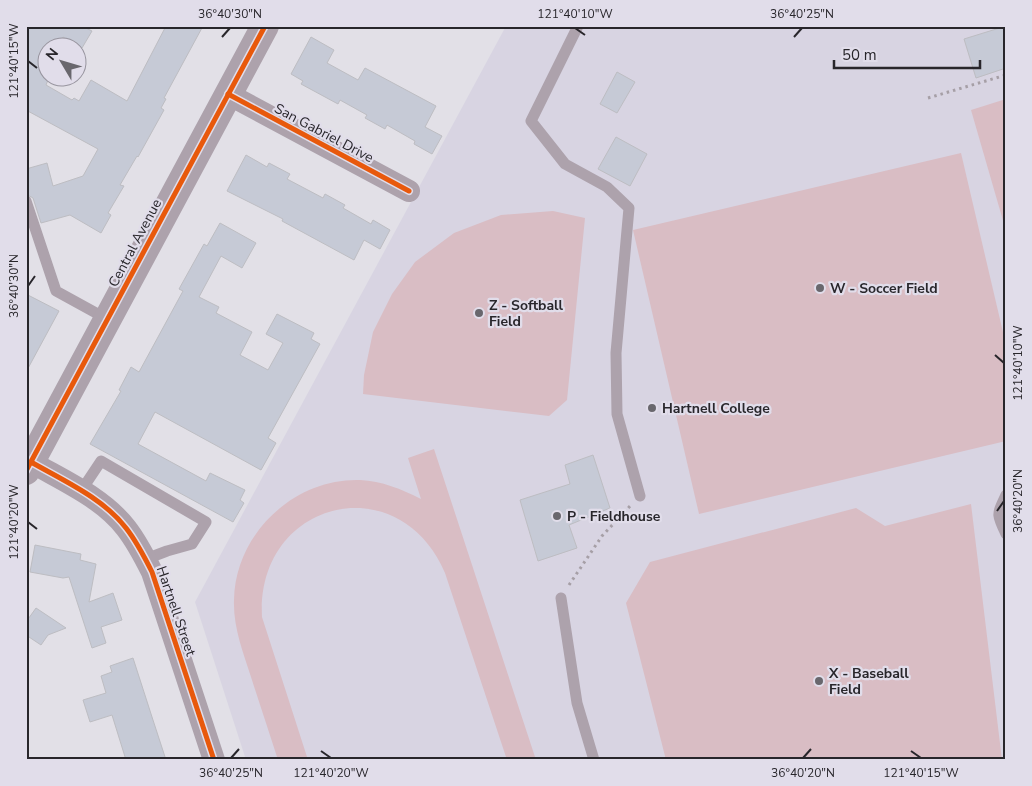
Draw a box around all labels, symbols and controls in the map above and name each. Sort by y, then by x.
text: 36°40'30"N [198,6,262,22]
text: 121°40'10"W [537,6,613,22]
text: 36°40'25"N [770,6,834,22]
text: 121°40'15"W [6,23,22,99]
north arrow [38,38,88,88]
scale bar [834,38,981,70]
text: N [41,44,63,64]
text: 50 m [842,45,877,65]
street label: San Gabriel Drive [271,99,377,167]
street label: Central Avenue [104,196,166,290]
text: 36°40'30"N [6,254,22,318]
place label: W - Soccer Field [830,279,938,298]
marker: W - Soccer Field [814,282,826,294]
place label: Z - Softball Field [489,296,564,331]
marker: Z - Softball Field [473,307,485,319]
text: 121°40'10"W [1010,325,1026,401]
place label: Hartnell College [662,399,770,418]
marker: Hartnell College [646,402,658,414]
text: 36°40'20"N [1010,469,1026,533]
text: 121°40'20"W [6,484,22,560]
place label: P - Fieldhouse [567,507,661,526]
marker: P - Fieldhouse [551,510,563,522]
street label: Hartnell Street [152,564,200,659]
place label: X - Baseball Field [828,664,909,699]
marker: X - Baseball Field [813,675,825,687]
text: 36°40'25"N [199,765,263,781]
text: 121°40'20"W [293,765,369,781]
text: 36°40'20"N [771,765,835,781]
text: 121°40'15"W [883,765,959,781]

